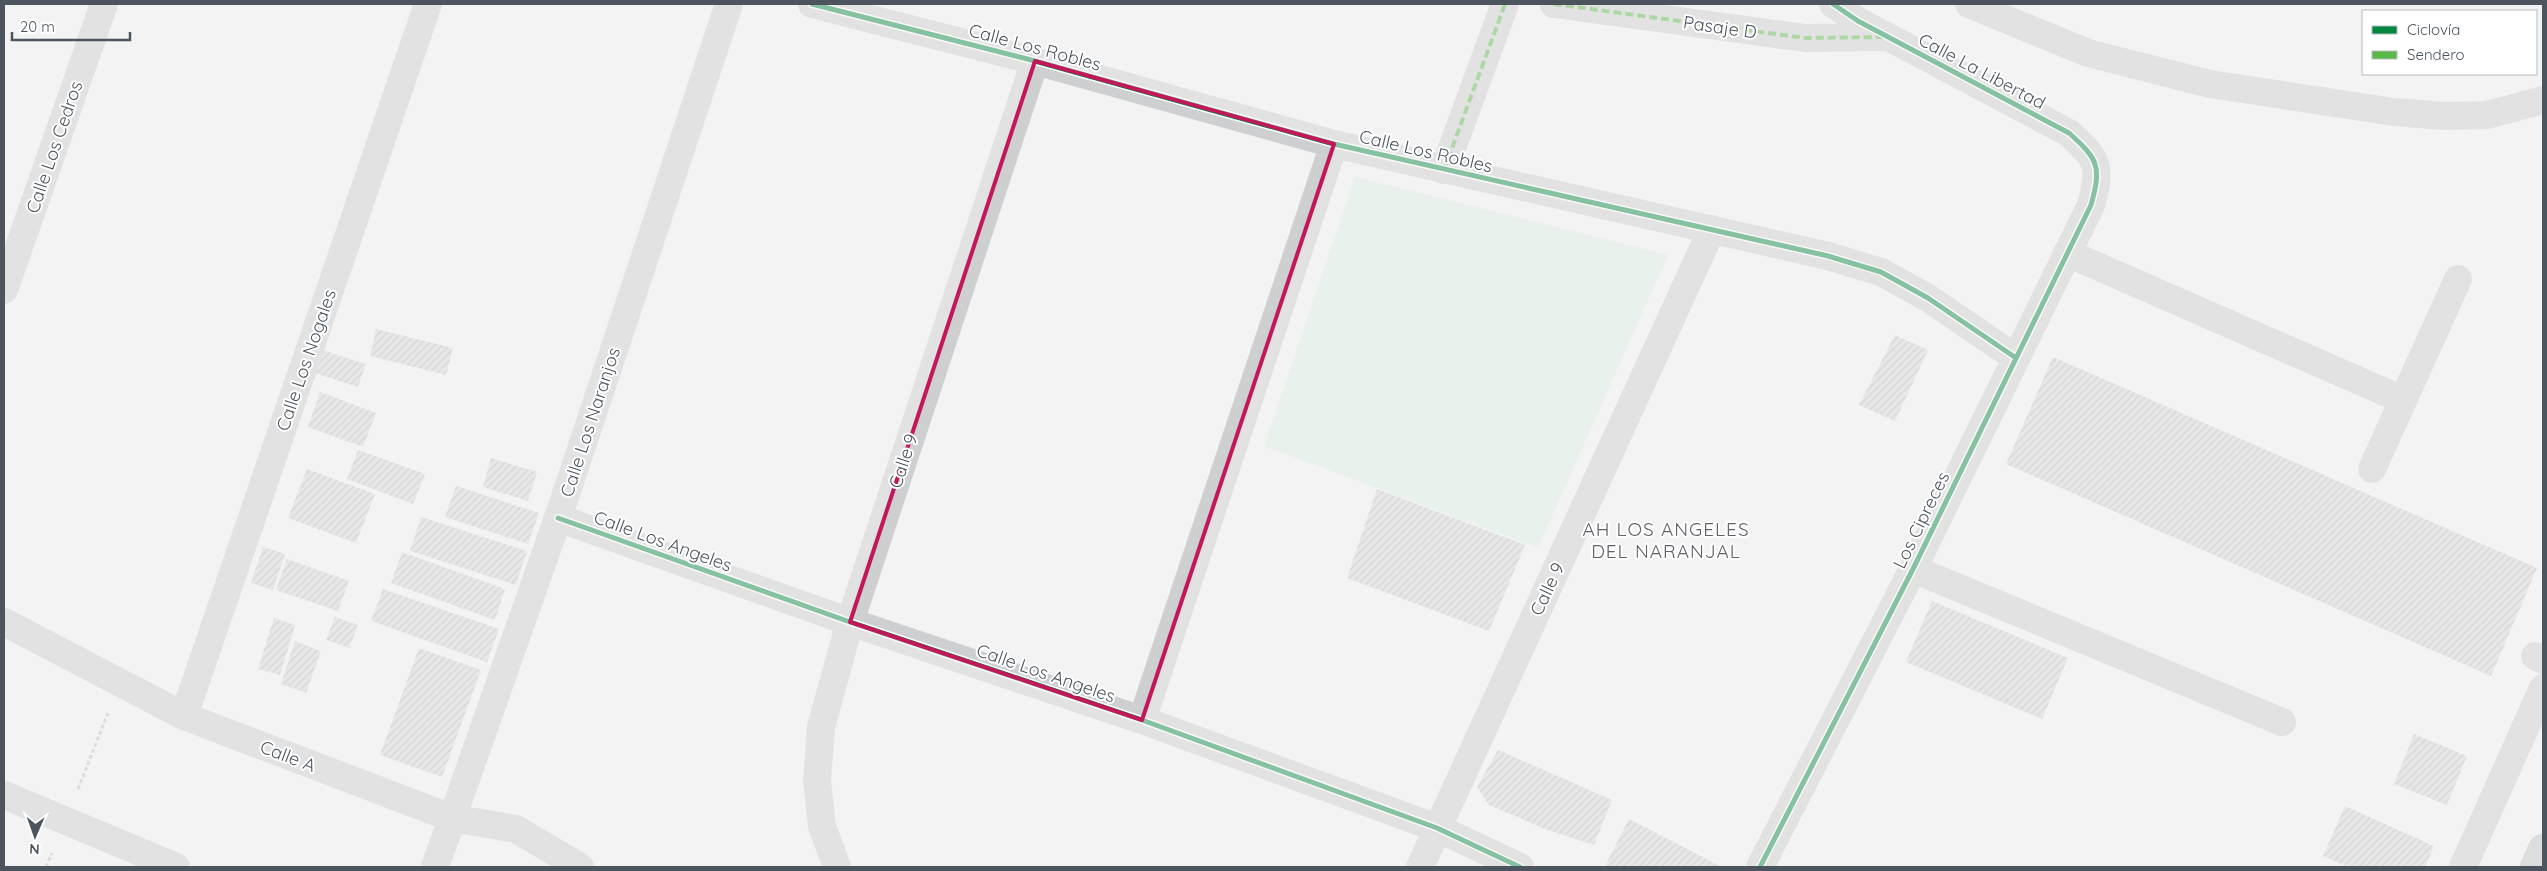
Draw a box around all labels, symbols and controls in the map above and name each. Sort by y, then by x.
scale bar [12,10,130,42]
street label: Pasaje D [1682,10,1758,44]
legend [2362,10,2537,75]
text: 20 m [20,17,55,36]
street label: Calle Los Robles [966,18,1104,76]
text: Ciclovía [2407,20,2460,39]
street label: Calle La Libertad [1915,28,2049,114]
text: Sendero [2407,45,2465,64]
street label: Calle Los Cedros [21,78,87,216]
street label: Calle Los Robles [1357,124,1495,178]
street label: Calle Los Nogales [271,286,341,434]
street label: Calle Los Naranjos [555,344,625,500]
street label: Calle 9 [883,431,923,491]
street label: Los Cipreces [1888,468,1954,572]
street label: Calle Los Angeles [591,505,735,577]
district label: AH LOS ANGELES DEL NARANJAL [1582,517,1750,563]
street label: Calle 9 [1525,559,1569,619]
street label: Calle Los Angeles [974,638,1118,708]
street label: Calle A [257,735,319,777]
north arrow [10,811,60,861]
text: N [29,840,40,858]

